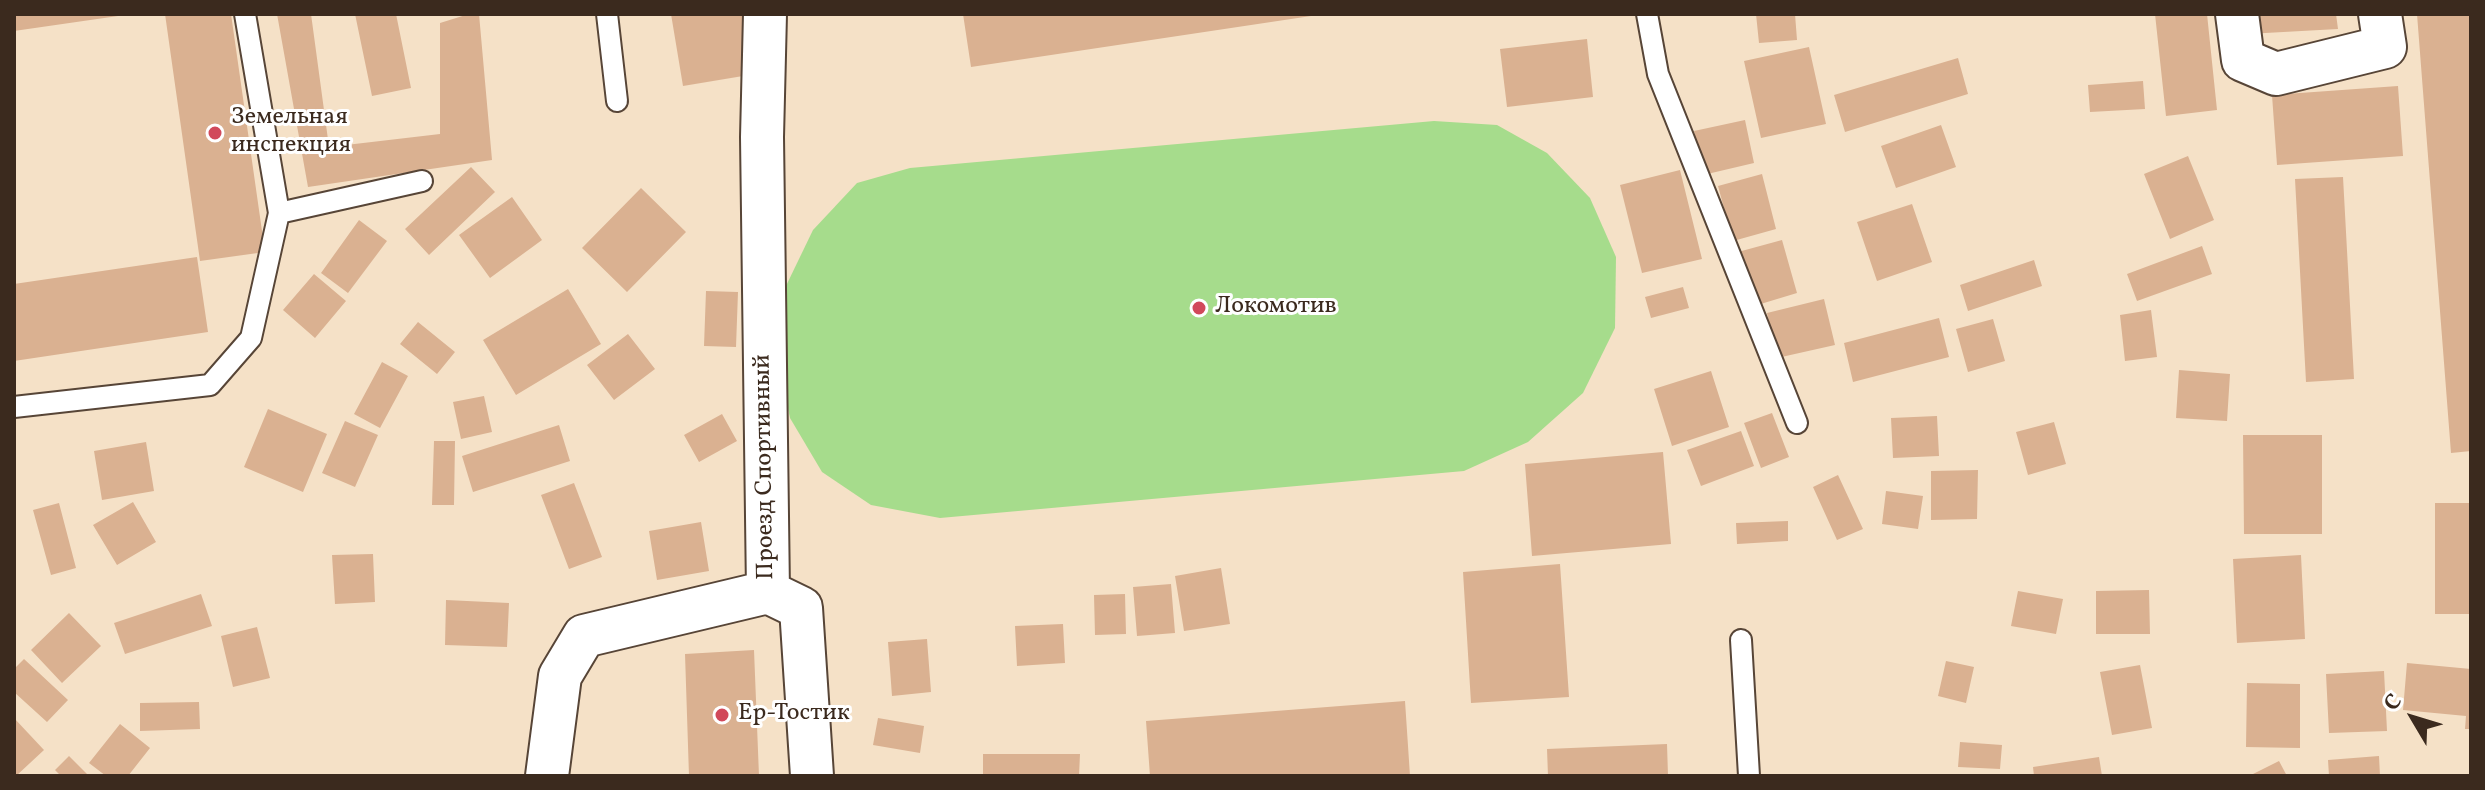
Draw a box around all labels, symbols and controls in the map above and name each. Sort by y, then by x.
place label: Земельная инспекция [231,105,351,161]
marker: Земельная инспекция [206,124,224,142]
place label: Локомотив [1215,294,1337,322]
marker: Локомотив [1190,299,1208,317]
street label: Проезд Спортивный [750,354,782,580]
north arrow [2373,678,2453,758]
text: С [2377,688,2410,718]
place label: Ер-Тостик [738,701,850,729]
marker: Ер-Тостик [713,706,731,724]

